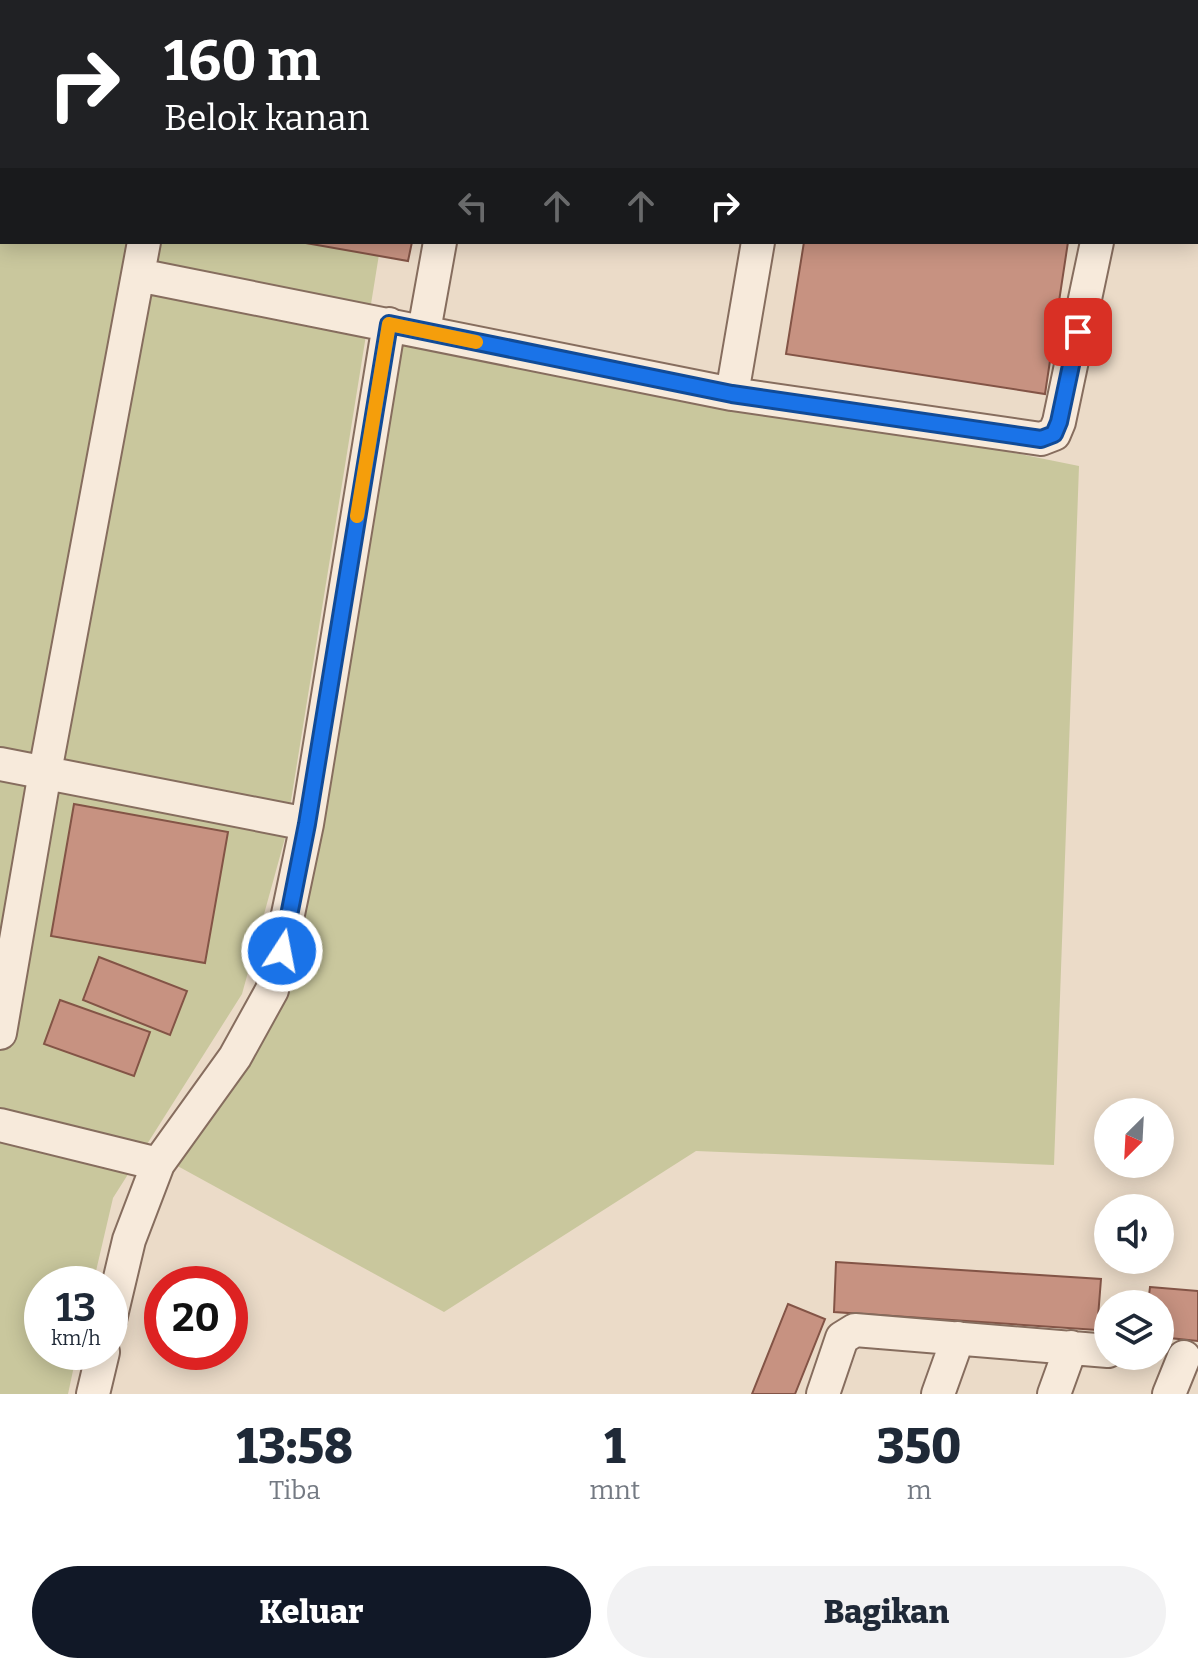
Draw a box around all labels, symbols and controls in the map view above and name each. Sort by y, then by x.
text: 160 m [164,28,320,95]
icon: right [32,32,136,136]
text: Belok kanan [164,96,370,140]
icon: left [451,184,495,228]
icon: ahead [535,184,579,228]
icon: ahead [619,184,663,228]
icon: right [703,184,747,228]
pin [1044,298,1112,366]
icon: arrive [1056,310,1100,354]
position arrow [240,909,324,993]
north arrow [1094,1098,1174,1178]
map controls [1094,1098,1174,1370]
button: sound [1094,1194,1174,1274]
speed limit sign: 20 [144,1266,248,1370]
text: 13 [56,1284,96,1332]
button: layers [1094,1290,1174,1370]
text: km/h [51,1326,101,1350]
text: 13:58 [237,1418,353,1476]
text: 1 [604,1418,625,1476]
text: 350 [877,1418,961,1476]
text: Tiba [269,1475,321,1506]
text: mnt [589,1475,640,1506]
text: m [907,1475,931,1506]
button: Keluar [32,1566,591,1658]
button: Bagikan [607,1566,1166,1658]

